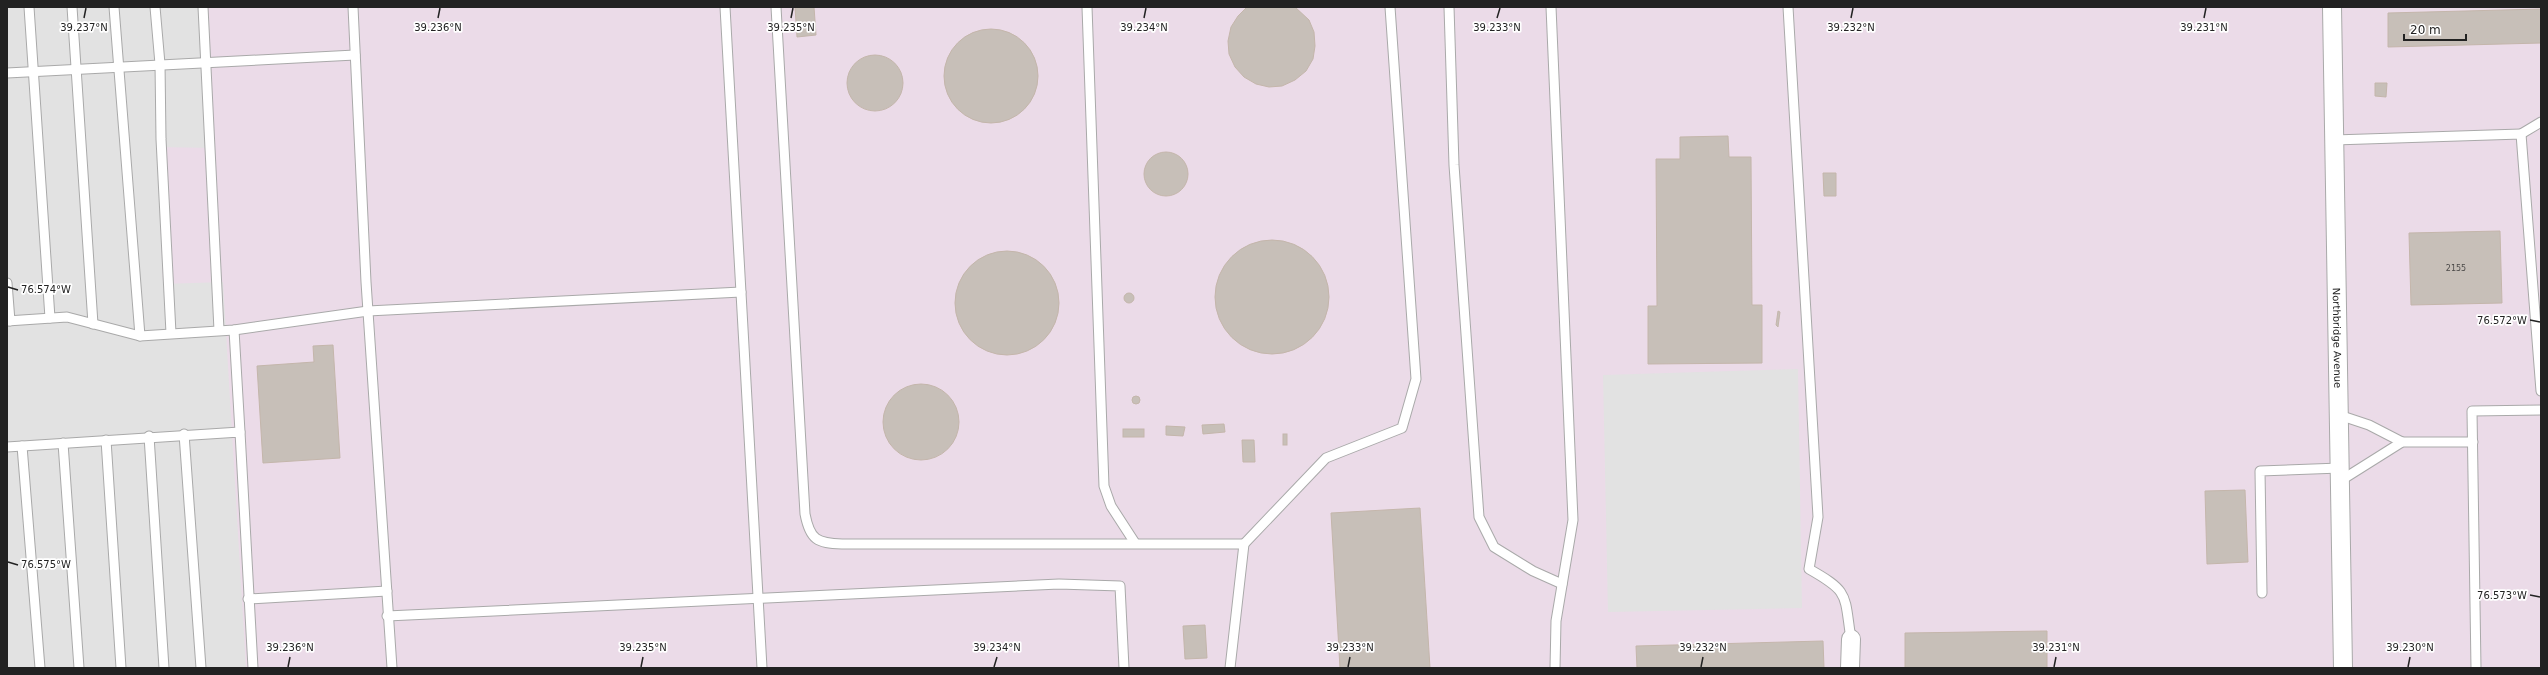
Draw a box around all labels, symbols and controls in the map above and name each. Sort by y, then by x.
scale bar [2404,16,2466,42]
text: 39.237°N [60,22,108,33]
text: 39.236°N [414,22,462,33]
text: 39.235°N [767,22,815,33]
text: 39.234°N [1120,22,1168,33]
text: 39.233°N [1473,22,1521,33]
text: 39.232°N [1827,22,1875,33]
text: 39.231°N [2180,22,2228,33]
text: 20 m [2410,23,2441,37]
house number: 2155 [2446,264,2466,273]
text: 76.574°W [21,284,71,295]
street label: Northbridge Avenue [2331,288,2343,388]
text: 76.572°W [2477,315,2527,326]
text: 76.575°W [21,559,71,570]
text: 76.573°W [2477,590,2527,601]
text: 39.236°N [266,642,314,653]
text: 39.235°N [619,642,667,653]
text: 39.234°N [973,642,1021,653]
text: 39.233°N [1326,642,1374,653]
text: 39.232°N [1679,642,1727,653]
text: 39.231°N [2032,642,2080,653]
text: 39.230°N [2386,642,2434,653]

